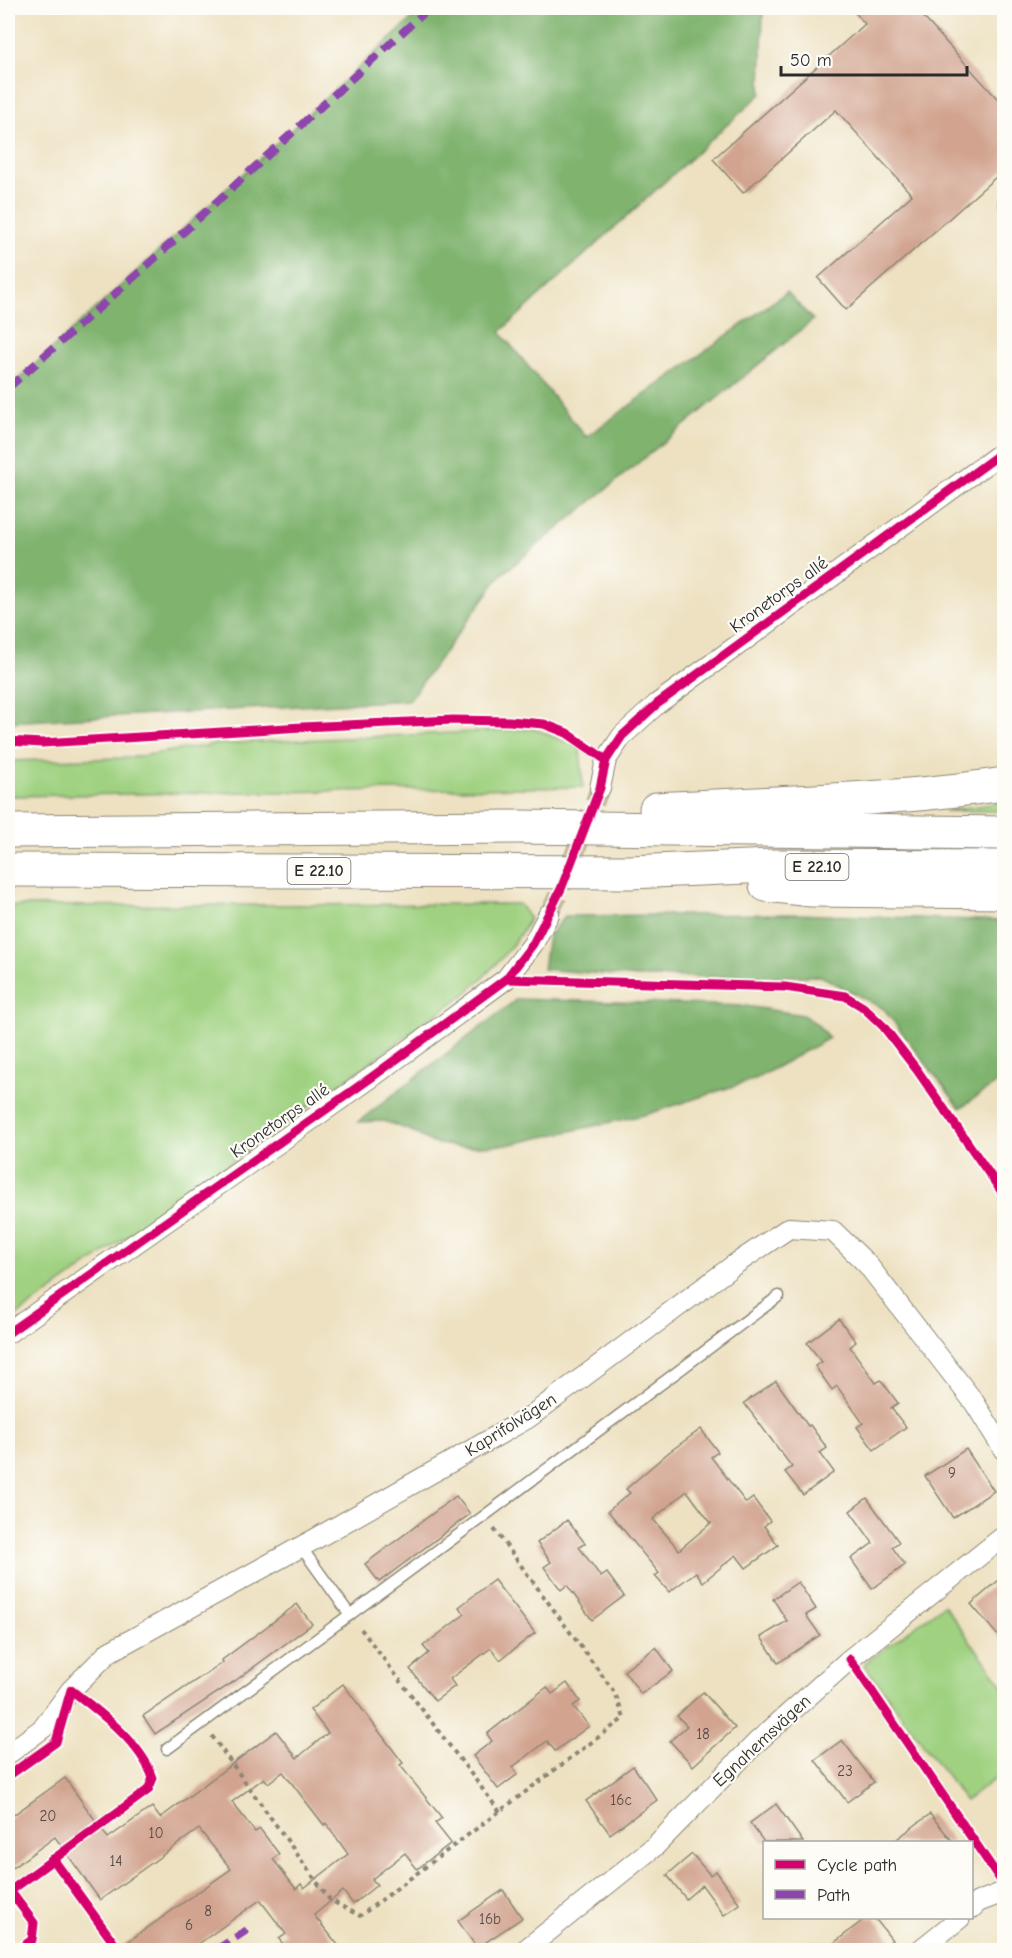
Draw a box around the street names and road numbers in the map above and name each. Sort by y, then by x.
street label: Kronetorps allé [726,552,832,638]
road number: E 22.10 [786,854,848,880]
road number: E 22.10 [288,858,350,884]
street label: Kronetorps allé [227,1079,333,1163]
street label: Kaprifolvägen [462,1389,560,1461]
street label: Egnahemsvägen [709,1690,815,1792]

